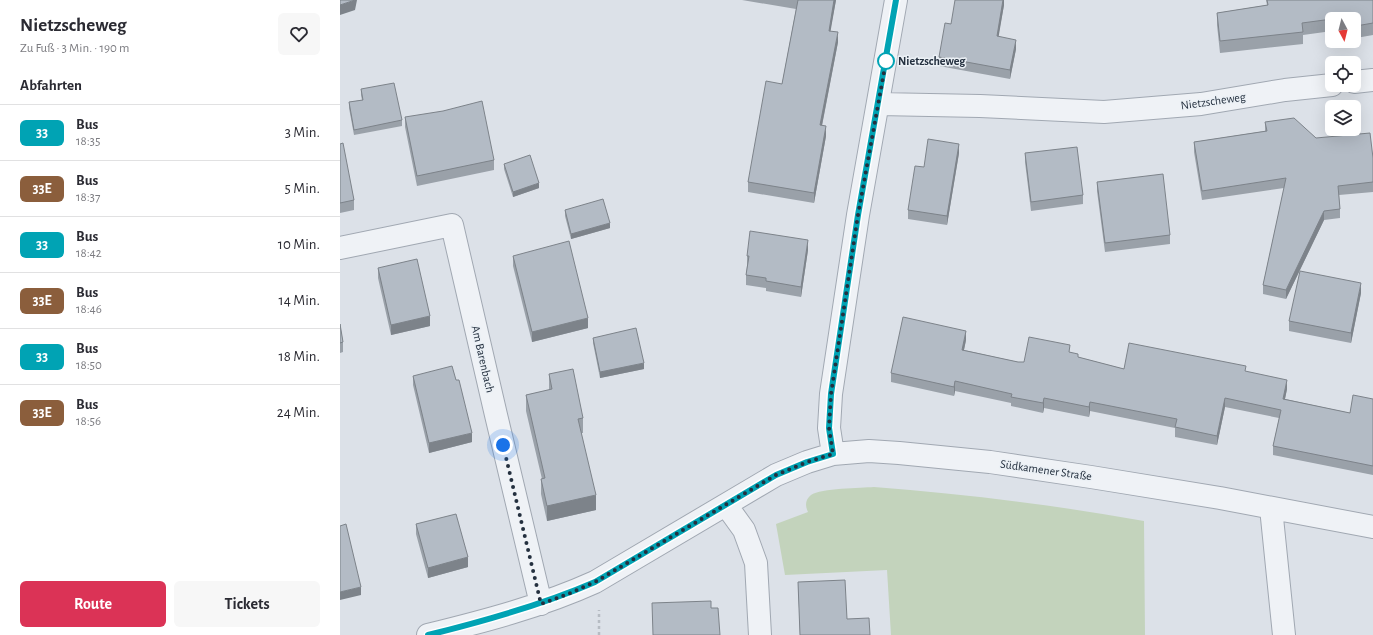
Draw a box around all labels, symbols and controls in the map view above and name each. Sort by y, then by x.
north arrow [1325,12,1361,48]
map controls [1325,12,1361,136]
button: heart [278,13,320,55]
text: Nietzscheweg [20,16,126,35]
text: Zu Fuß · 3 Min. · 190 m [20,42,129,55]
marker: Nietzscheweg [877,52,895,70]
place label: Nietzscheweg [898,55,966,67]
button: locate [1325,56,1361,92]
text: Abfahrten [20,78,82,93]
street label: Nietzscheweg [1180,90,1246,111]
button: layers [1325,100,1361,136]
text: Bus [76,117,98,132]
text: 3 Min. [285,125,320,140]
text: 33 [36,126,48,140]
text: 18:35 [76,135,100,148]
text: Bus [76,173,98,188]
text: 5 Min. [285,181,320,196]
text: 33E [32,182,52,196]
text: 18:37 [76,191,100,204]
text: Bus [76,229,98,244]
text: 10 Min. [278,237,320,252]
text: 33 [36,238,48,252]
text: 18:42 [76,247,102,260]
text: Bus [76,285,98,300]
text: 14 Min. [279,293,320,308]
text: 33E [32,294,52,308]
text: 18:46 [76,303,102,316]
street label: Am Barenbach [469,324,497,394]
text: Bus [76,341,98,356]
text: 18 Min. [279,349,320,364]
text: 33 [36,350,48,364]
text: 18:50 [76,359,102,372]
text: Bus [76,397,98,412]
text: 24 Min. [277,405,320,420]
text: 33E [32,406,52,420]
text: 18:56 [76,415,101,428]
your location [493,435,513,455]
street label: Südkamener Straße [999,458,1093,482]
button: Route [20,581,166,627]
button: Tickets [174,581,320,627]

